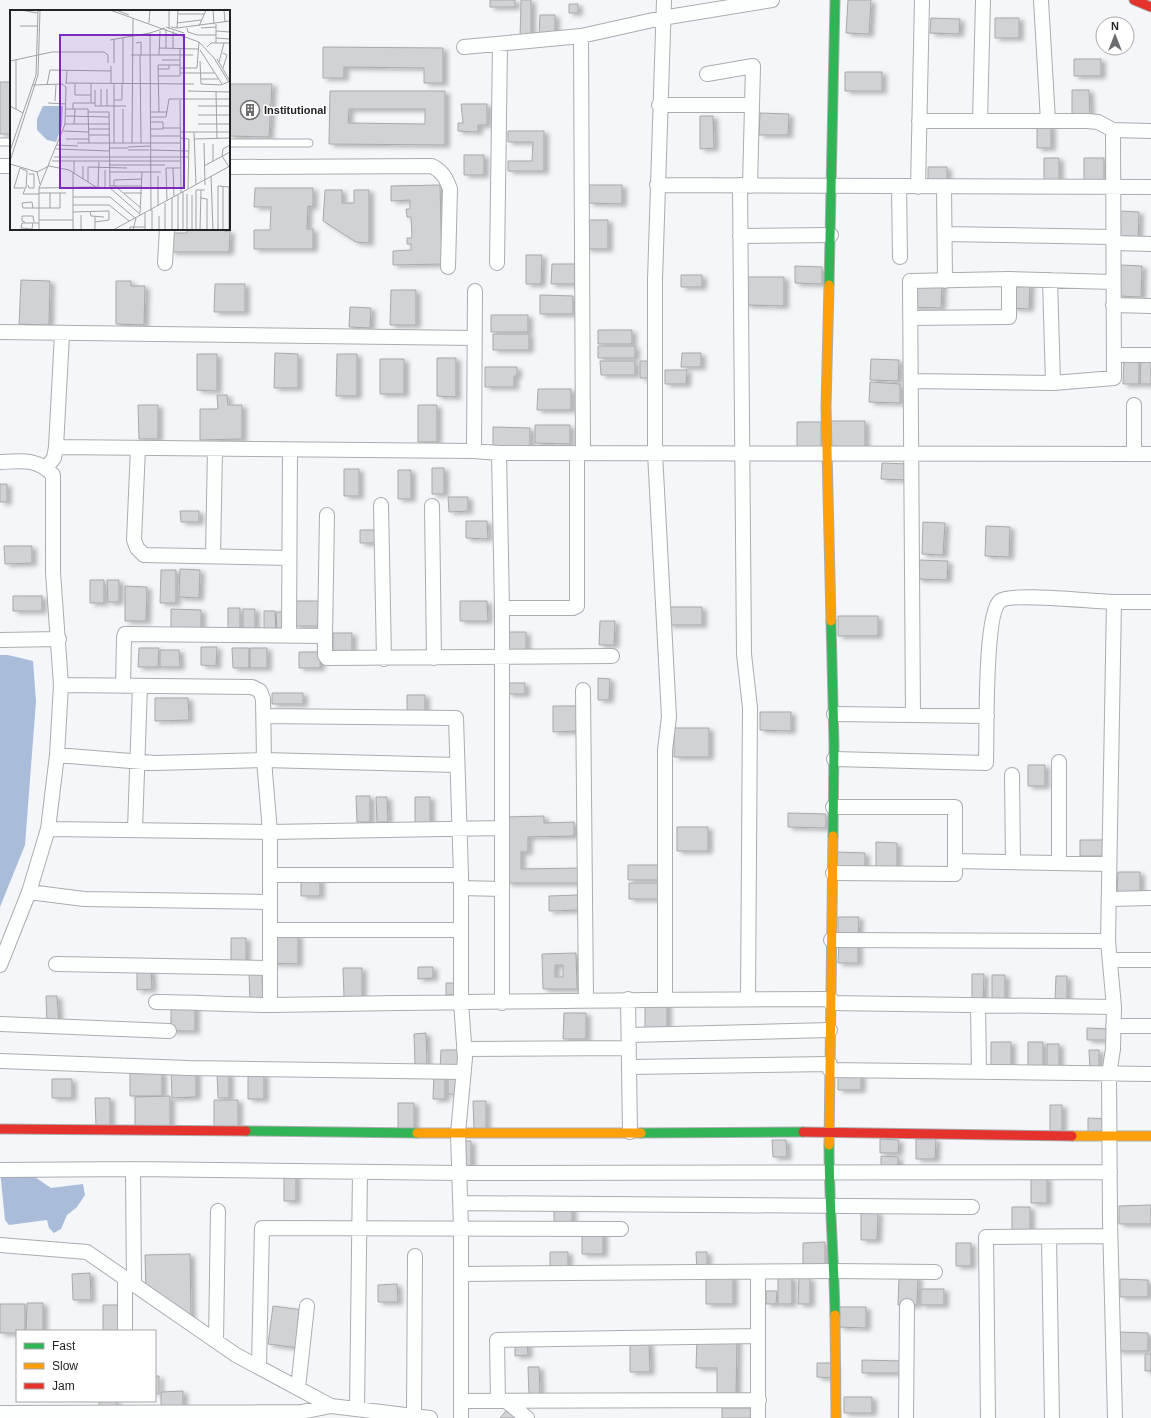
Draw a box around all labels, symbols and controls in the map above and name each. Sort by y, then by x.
inset map [10,10,230,230]
north arrow [1095,16,1135,56]
text: N [1111,20,1119,32]
building icon: Institutional [239,99,261,121]
place label: Institutional [264,104,326,116]
legend [16,1330,156,1402]
text: Fast [52,1339,76,1353]
text: Slow [52,1359,78,1373]
text: Jam [52,1379,75,1393]

